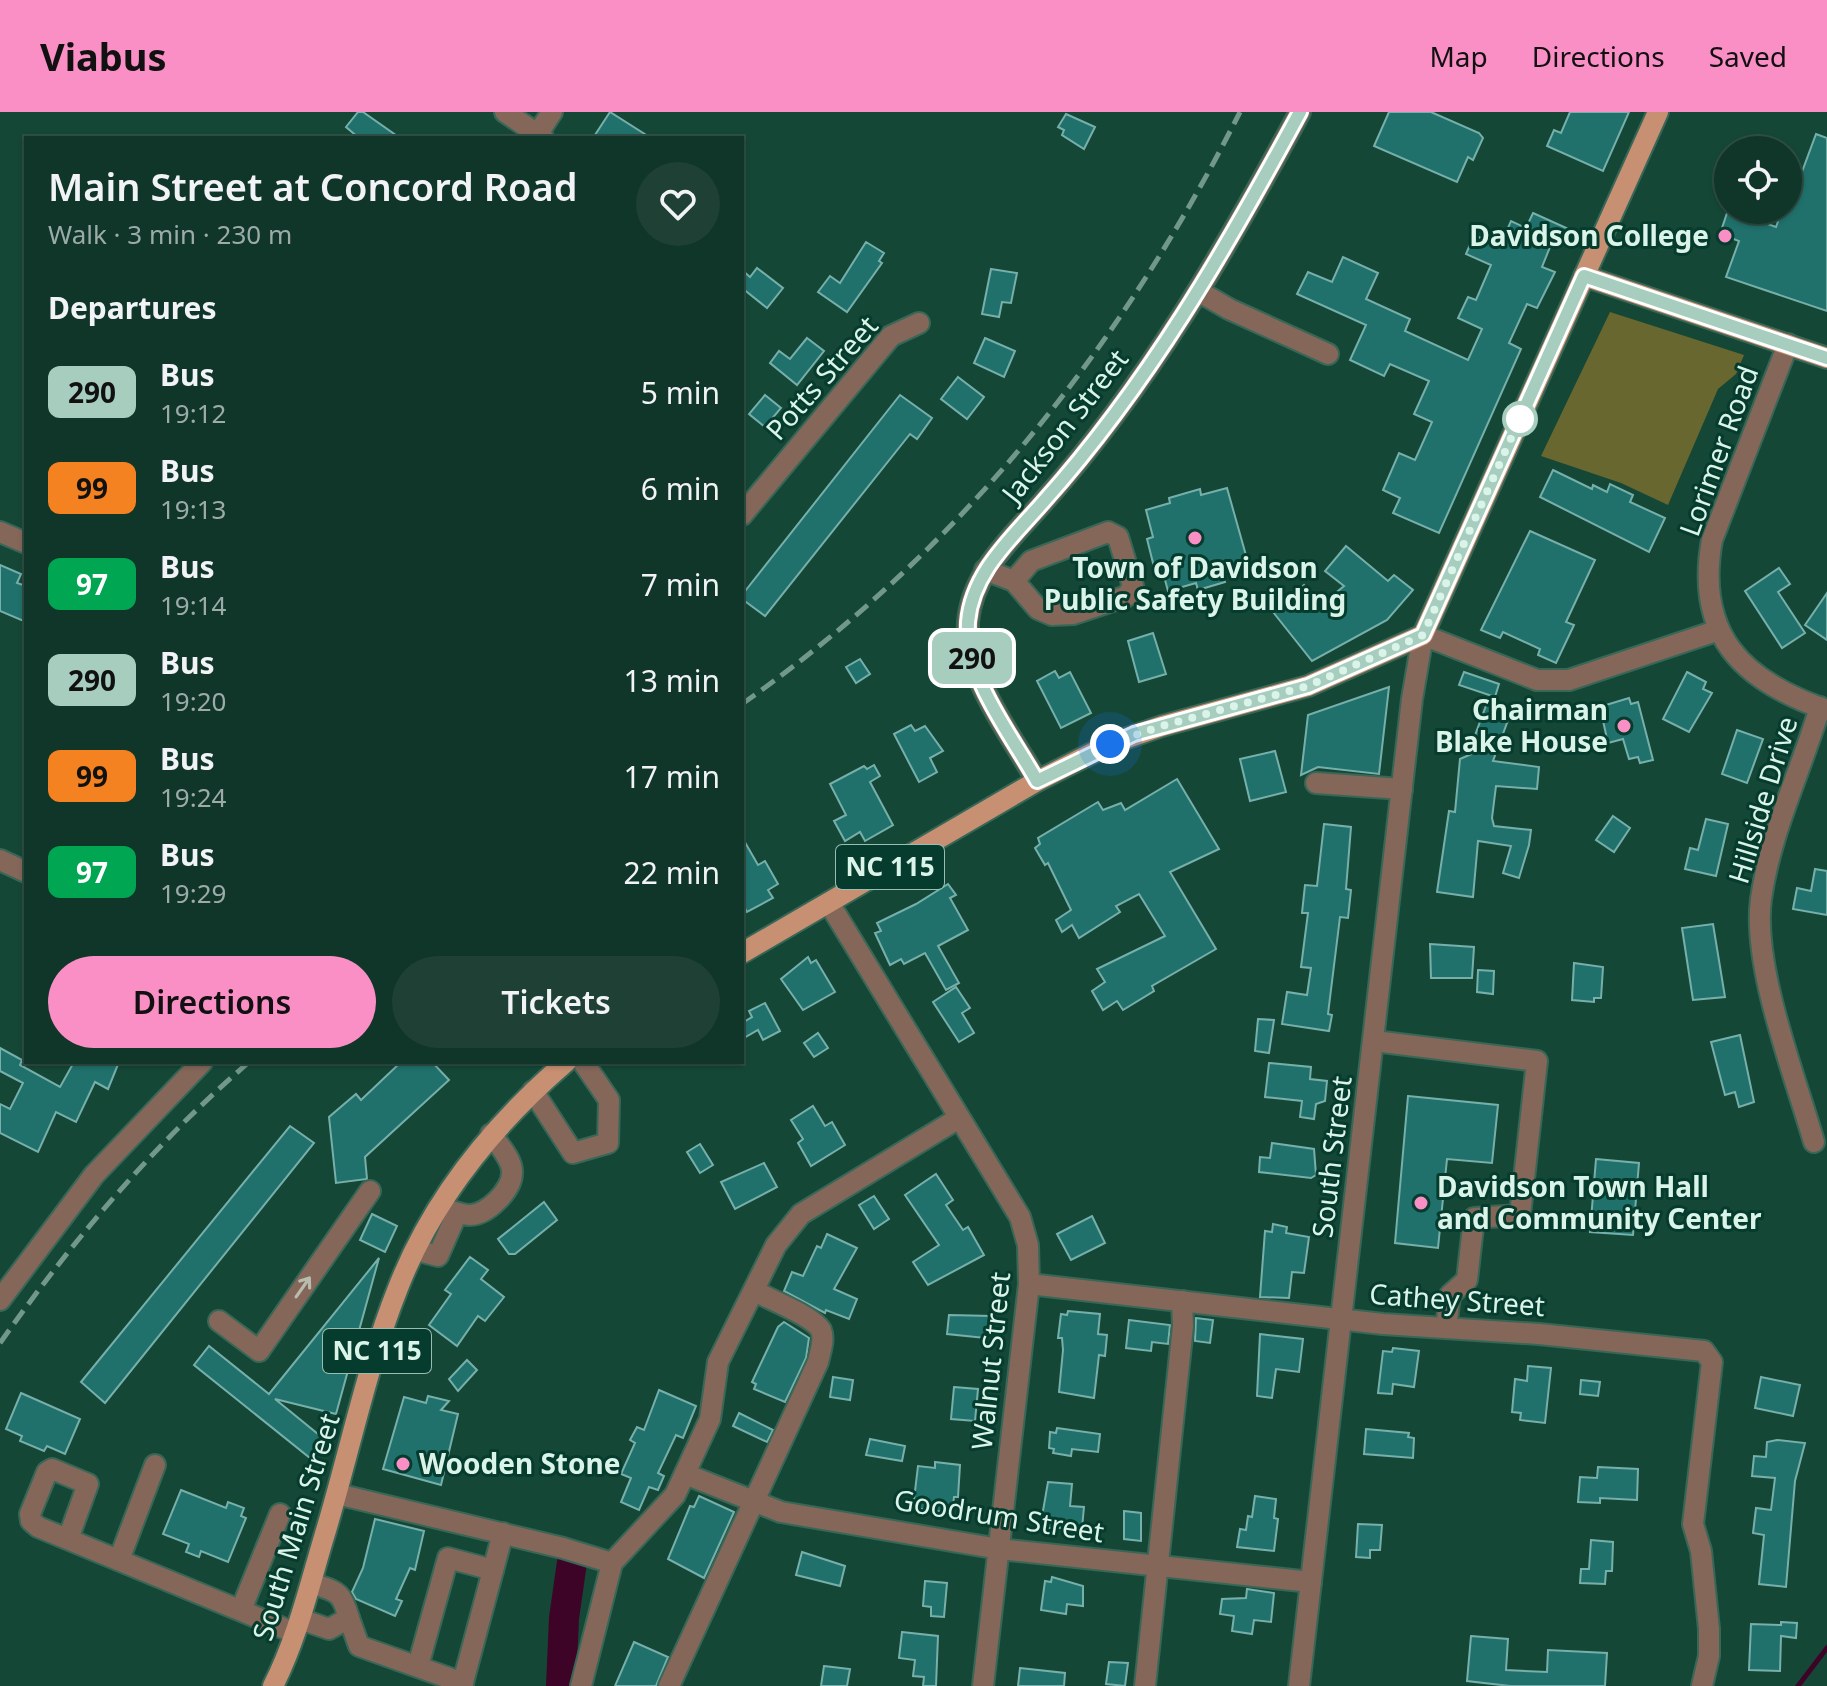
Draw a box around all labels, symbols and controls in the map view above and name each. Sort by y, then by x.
text: Viabus [40,30,167,82]
text: Map [1429,37,1488,75]
text: Directions [1532,37,1665,75]
text: Saved [1709,37,1787,75]
map controls [1714,136,1802,224]
button: locate [1714,136,1802,224]
text: Main Street at Concord Road [48,160,578,212]
button: heart [636,162,720,246]
text: Walk · 3 min · 230 m [48,216,292,252]
place label: Davidson College [1469,216,1709,254]
marker: Davidson College [1716,227,1734,245]
text: Departures [48,287,217,328]
street label: Potts Street [757,307,886,448]
street label: Jackson Street [990,341,1136,512]
text: Bus [160,354,215,395]
street label: Lorimer Road [1670,360,1766,541]
text: 5 min [641,372,720,413]
text: 290 [68,373,116,411]
text: 19:12 [160,395,226,431]
unlabelled marker [1503,402,1537,436]
text: Bus [160,450,215,491]
text: 6 min [641,468,720,509]
text: 99 [76,469,108,507]
text: 19:13 [160,491,226,527]
marker: Town of Davidson Public Safety Building [1186,529,1204,547]
text: Bus [160,546,215,587]
place label: Town of Davidson Public Safety Building [1044,548,1346,618]
text: 7 min [641,564,720,605]
text: 97 [76,565,108,603]
text: 19:14 [160,587,226,623]
line badge: 290 [926,632,1018,684]
text: 290 [948,639,996,677]
text: Bus [160,642,215,683]
text: 13 min [624,660,720,701]
text: 290 [68,661,116,699]
text: 19:20 [160,683,226,719]
place label: Chairman Blake House [1435,690,1608,760]
street label: Hillside Drive [1719,712,1805,888]
marker: Chairman Blake House [1615,717,1633,735]
your location [1090,724,1130,764]
text: Bus [160,738,215,779]
text: 17 min [624,756,720,797]
text: 99 [76,757,108,795]
text: 19:24 [160,779,226,815]
text: Bus [160,834,215,875]
road number: NC 115 [836,845,944,889]
text: 22 min [624,852,720,893]
text: 97 [76,853,108,891]
text: 19:29 [160,875,226,911]
button: Directions [48,956,376,1048]
button: Tickets [392,956,720,1048]
street label: South Street [1302,1074,1360,1240]
place label: Davidson Town Hall and Community Center [1437,1167,1762,1237]
marker: Davidson Town Hall and Community Center [1412,1194,1430,1212]
street label: Walnut Street [962,1270,1018,1452]
street label: Cathey Street [1368,1274,1546,1324]
one-way arrow [295,1277,311,1299]
road number: NC 115 [323,1329,431,1373]
street label: South Main Street [242,1409,348,1645]
place label: Wooden Stone [419,1444,620,1482]
marker: Wooden Stone [394,1455,412,1473]
street label: Goodrum Street [891,1480,1107,1550]

